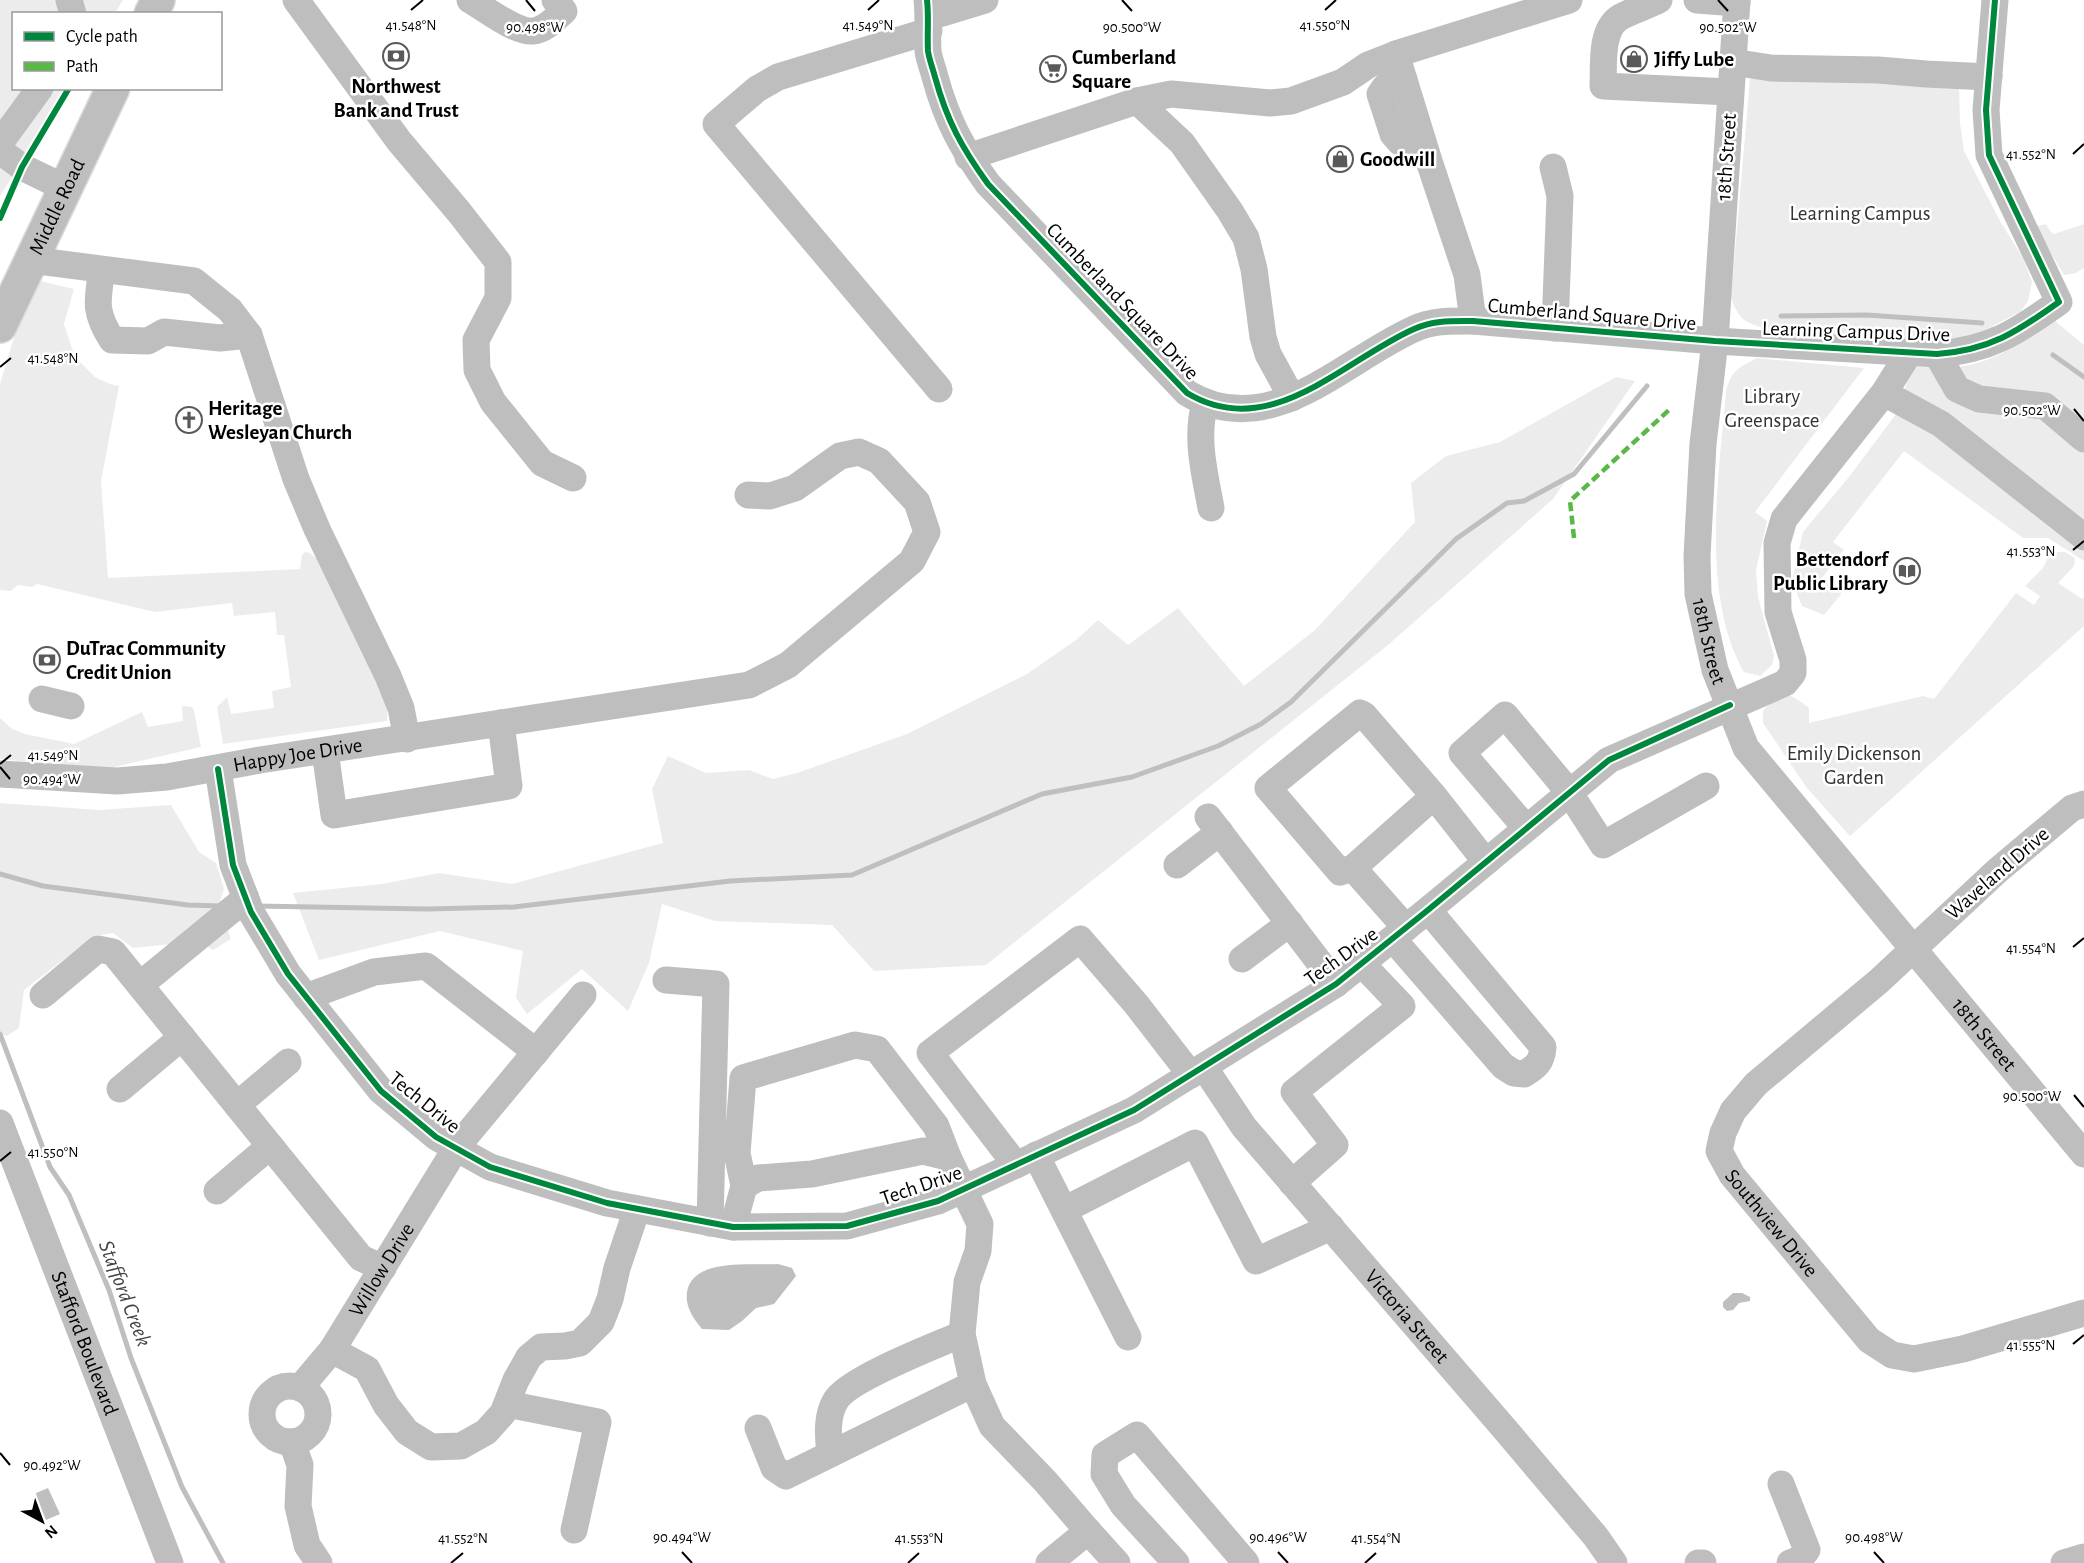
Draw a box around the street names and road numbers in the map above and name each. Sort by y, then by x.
street label: 18th Street [1713,112,1740,202]
street label: Middle Road [25,156,89,258]
street label: Cumberland Square Drive [1042,219,1203,384]
street label: Cumberland Square Drive [1487,295,1697,334]
street label: Learning Campus Drive [1761,318,1950,345]
street label: 18th Street [1688,596,1730,688]
street label: Happy Joe Drive [231,734,364,776]
street label: Waveland Drive [1942,823,2053,924]
street label: Tech Drive [1301,923,1382,990]
street label: 18th Street [1948,994,2020,1075]
street label: Tech Drive [385,1068,464,1137]
street label: Tech Drive [878,1162,965,1209]
street label: Southview Drive [1721,1165,1822,1281]
street label: Willow Drive [345,1219,418,1320]
street label: Victoria Street [1361,1266,1453,1368]
street label: Stafford Boulevard [47,1268,122,1418]

